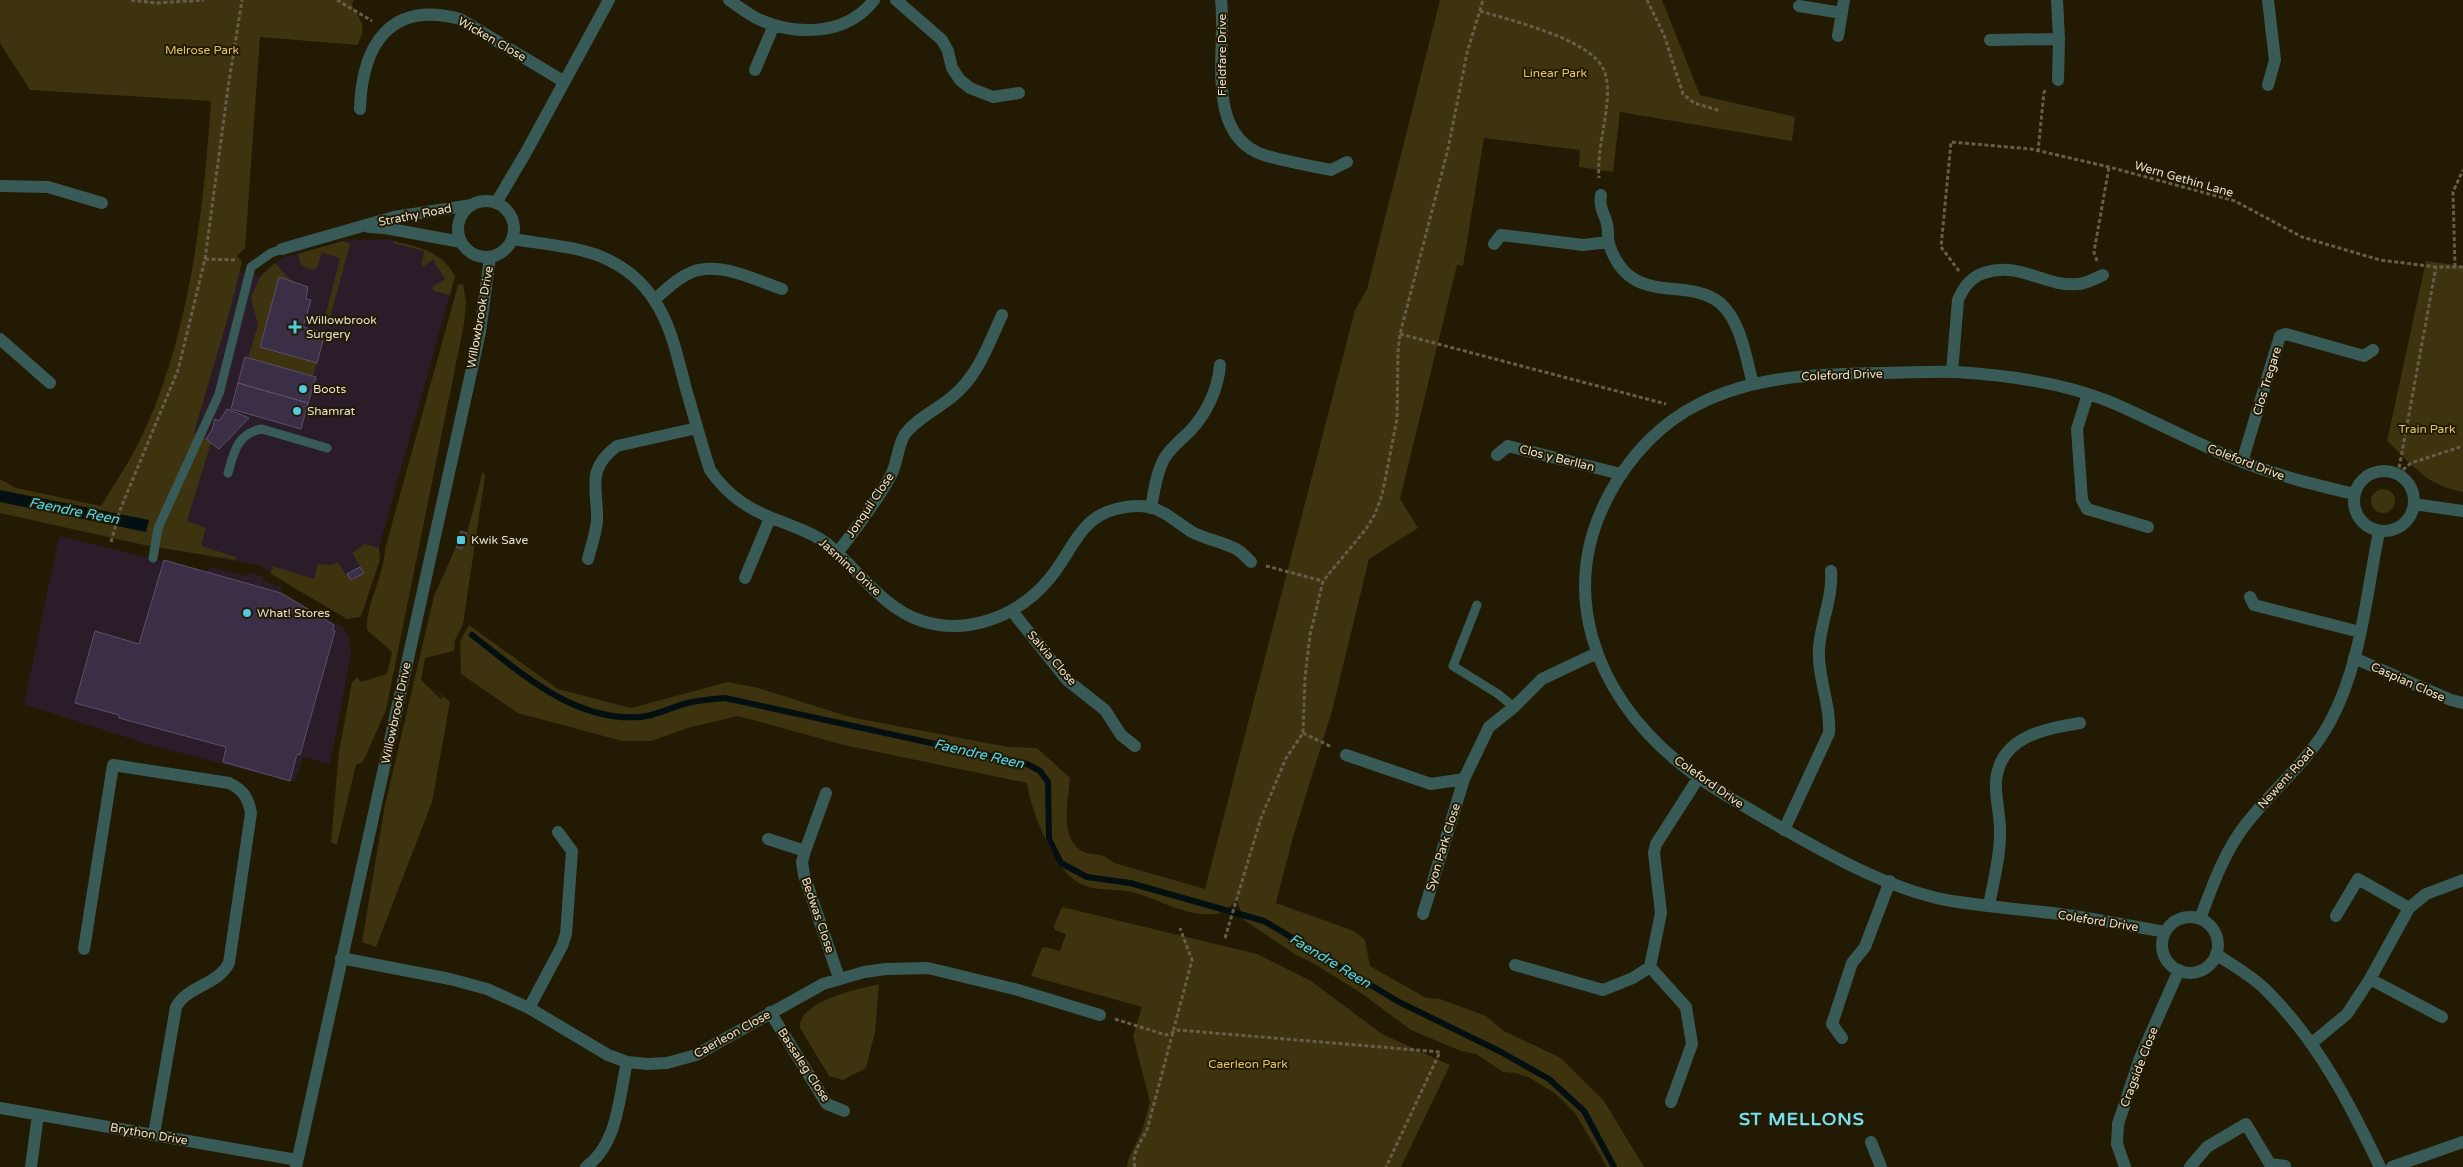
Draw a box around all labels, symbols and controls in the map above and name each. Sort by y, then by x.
street label: Wicken Close [455,14,529,64]
street label: Fieldfare Drive [1215,14,1229,96]
park label: Melrose Park [165,43,240,57]
park label: Linear Park [1523,66,1588,80]
street label: Wern Gethin Lane [2133,158,2235,200]
street label: Strathy Road [377,201,453,229]
street label: Willowbrook Drive [464,265,496,369]
place label: Willowbrook Surgery [306,313,377,341]
marker: Willowbrook Surgery [288,320,302,334]
street label: Clos Tregare [2250,345,2284,417]
street label: Coleford Drive [1801,367,1883,383]
place label: Boots [313,382,346,396]
marker: Boots [297,383,309,395]
place label: Shamrat [307,404,356,418]
marker: Shamrat [291,405,303,417]
park label: Train Park [2399,422,2456,436]
street label: Coleford Drive [2205,441,2287,483]
street label: Clos y Berllan [1518,442,1596,474]
street label: Jonquil Close [843,470,897,540]
water label: Faendre Reen [27,494,121,528]
place label: Kwik Save [471,533,528,547]
marker: Kwik Save [455,534,467,546]
street label: Jasmine Drive [816,535,884,599]
place label: What! Stores [257,606,330,620]
marker: What! Stores [241,607,253,619]
street label: Salvia Close [1025,628,1080,688]
street label: Caspian Close [2369,659,2447,705]
street label: Willowbrook Drive [378,661,414,765]
water label: Faendre Reen [932,735,1026,773]
street label: Newent Road [2255,745,2317,811]
street label: Coleford Drive [1672,753,1747,811]
street label: Syon Park Close [1423,801,1463,893]
street label: Bedwas Close [799,875,838,955]
street label: Coleford Drive [2057,908,2140,934]
water label: Faendre Reen [1286,930,1374,992]
street label: Caerleon Close [691,1007,773,1061]
street label: Cragside Close [2117,1025,2161,1109]
street label: Bassaleg Close [775,1026,833,1105]
park label: Caerleon Park [1208,1057,1288,1071]
district label: ST MELLONS [1739,1108,1865,1130]
street label: Brython Drive [109,1120,189,1148]

